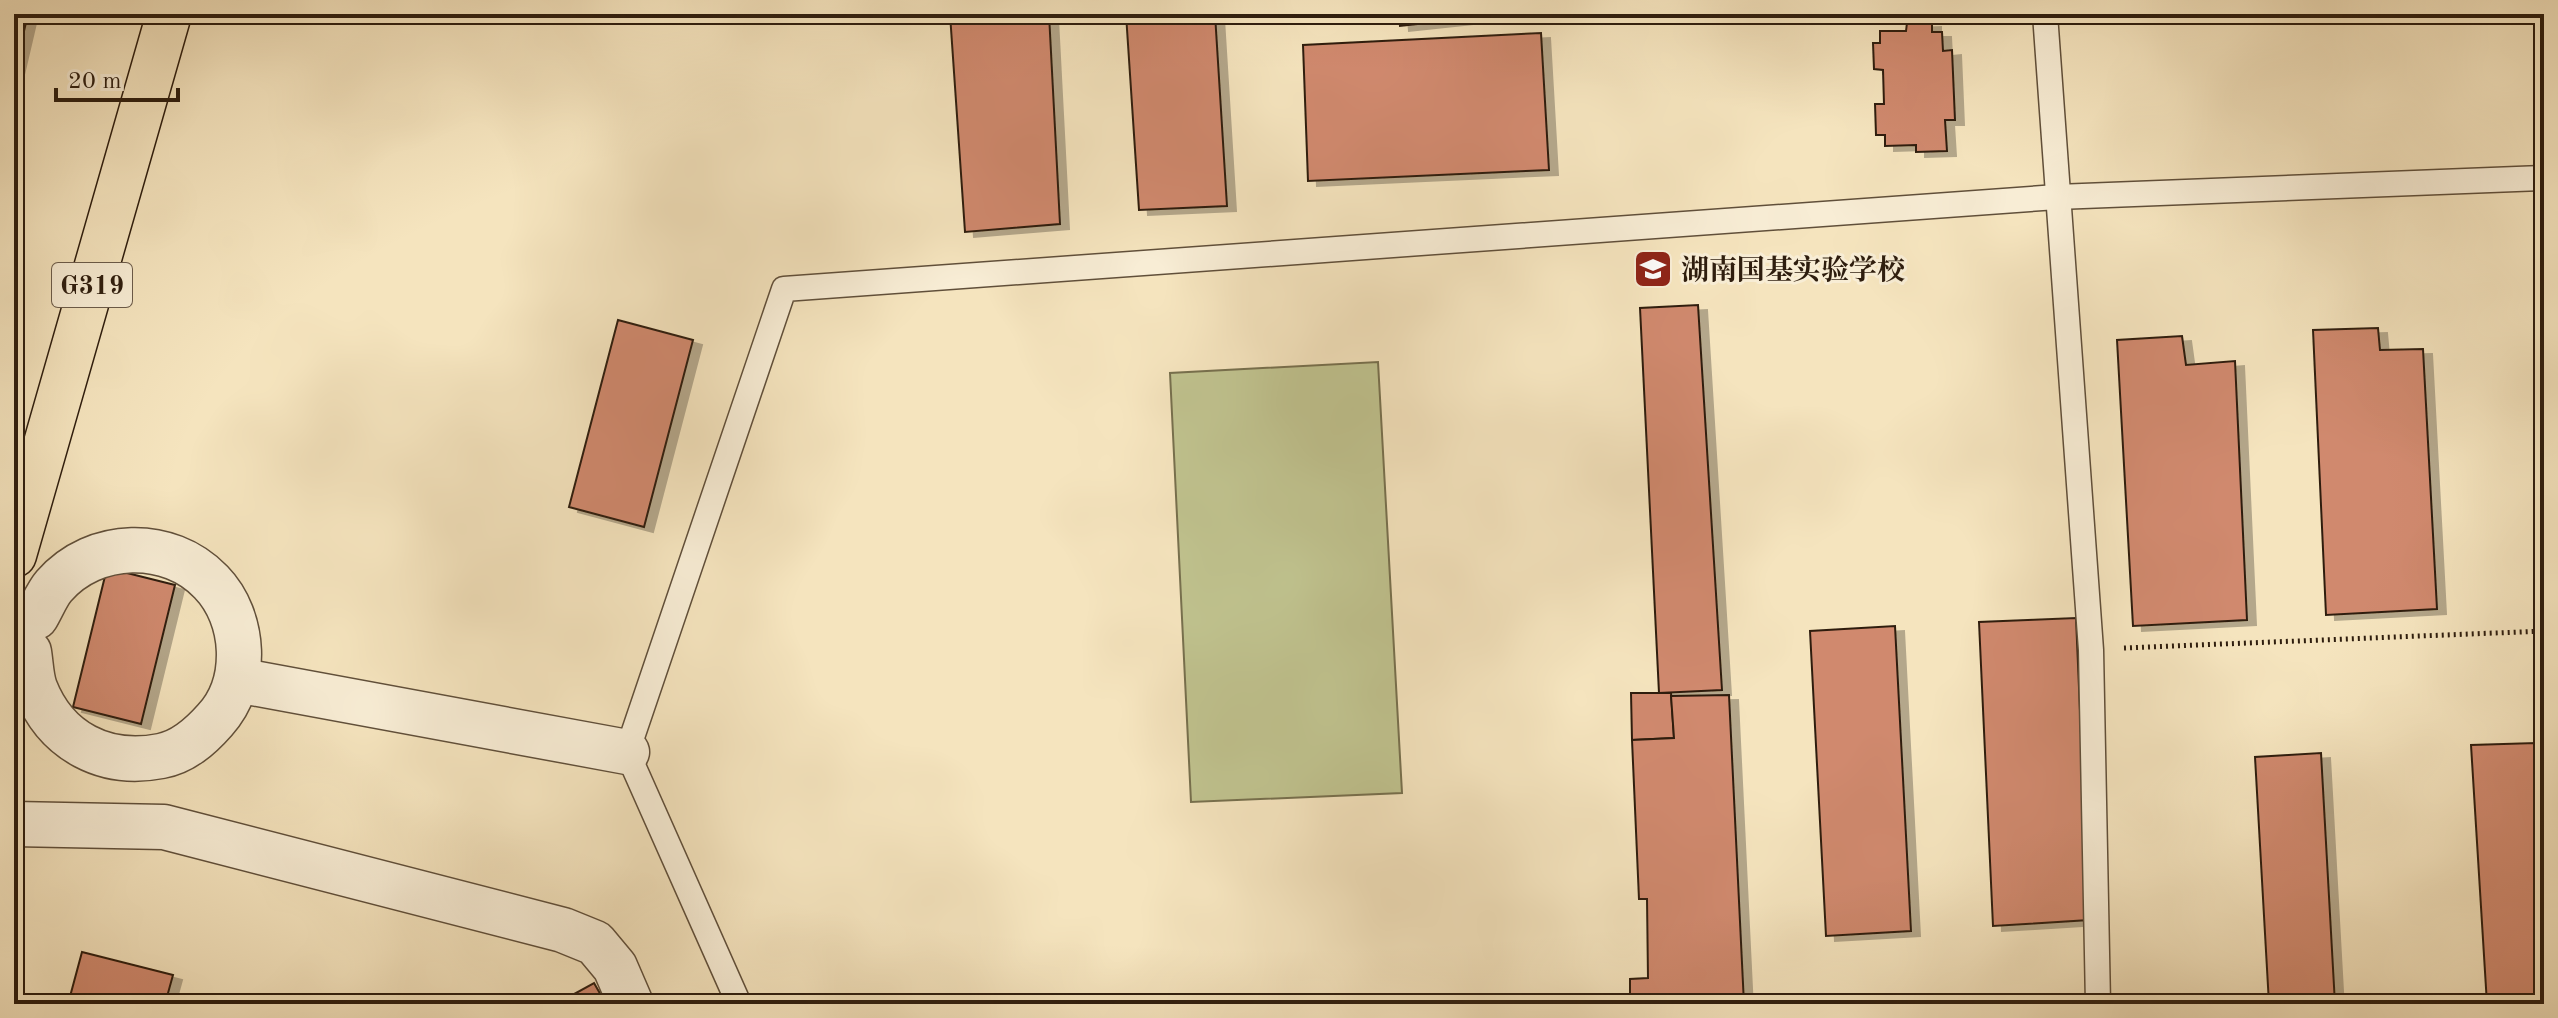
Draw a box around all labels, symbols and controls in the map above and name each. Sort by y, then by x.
scale bar [56,52,178,102]
text: 20 m [68,70,122,94]
school or university icon: 湖南国基实验学校 [1632,248,1674,290]
place label: 湖南国基实验学校 [1681,254,1905,286]
road number: G319 [52,263,132,307]

